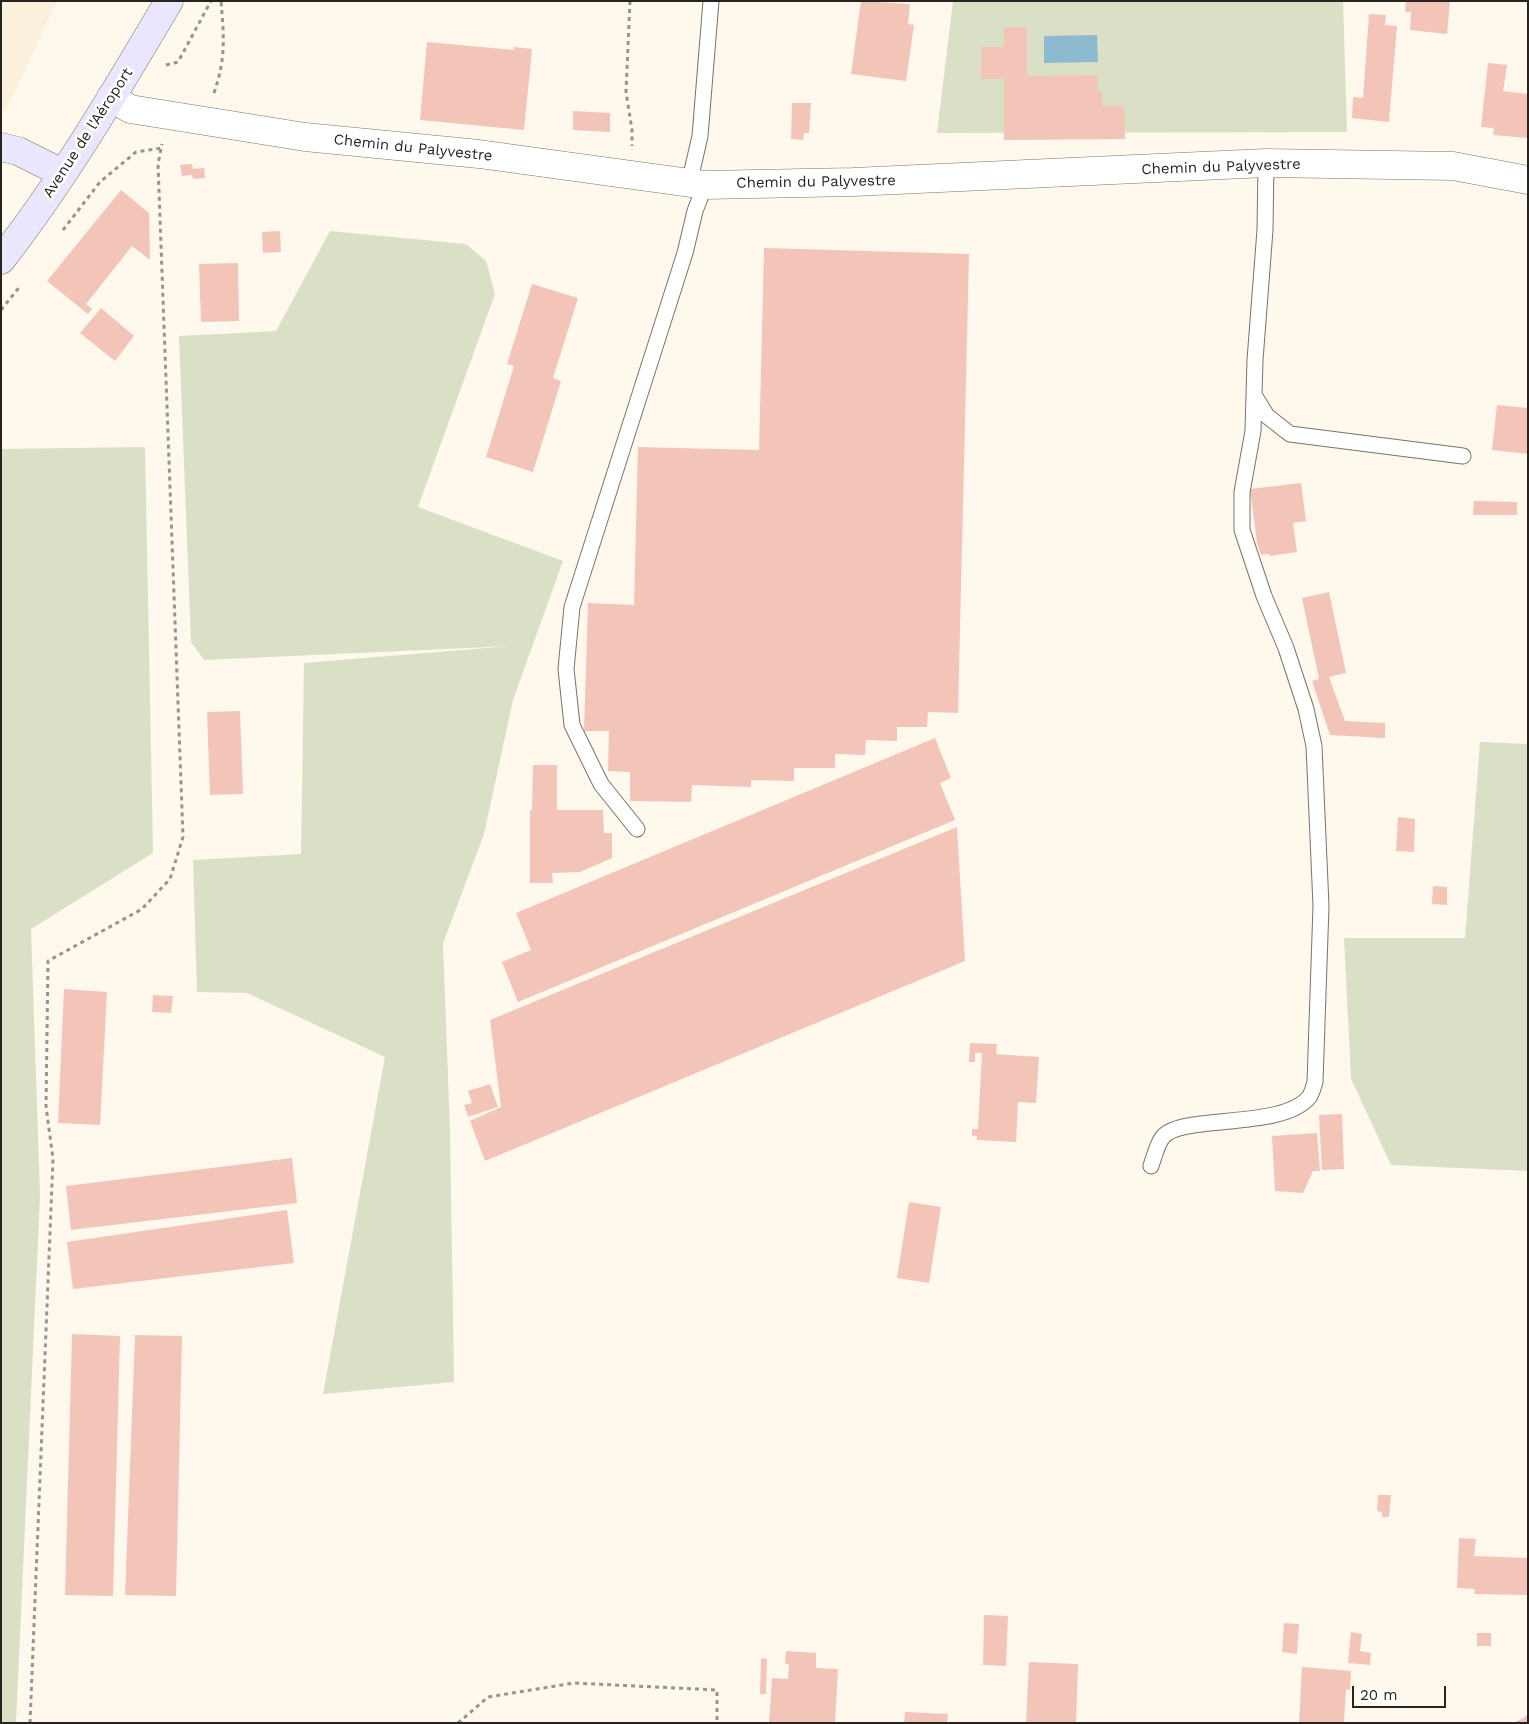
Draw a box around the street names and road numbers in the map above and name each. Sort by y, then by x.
street label: Avenue de l'Aéroport [39,65,137,201]
street label: Chemin du Palyvestre [333,131,493,165]
street label: Chemin du Palyvestre [1141,155,1301,179]
street label: Chemin du Palyvestre [736,172,896,192]

